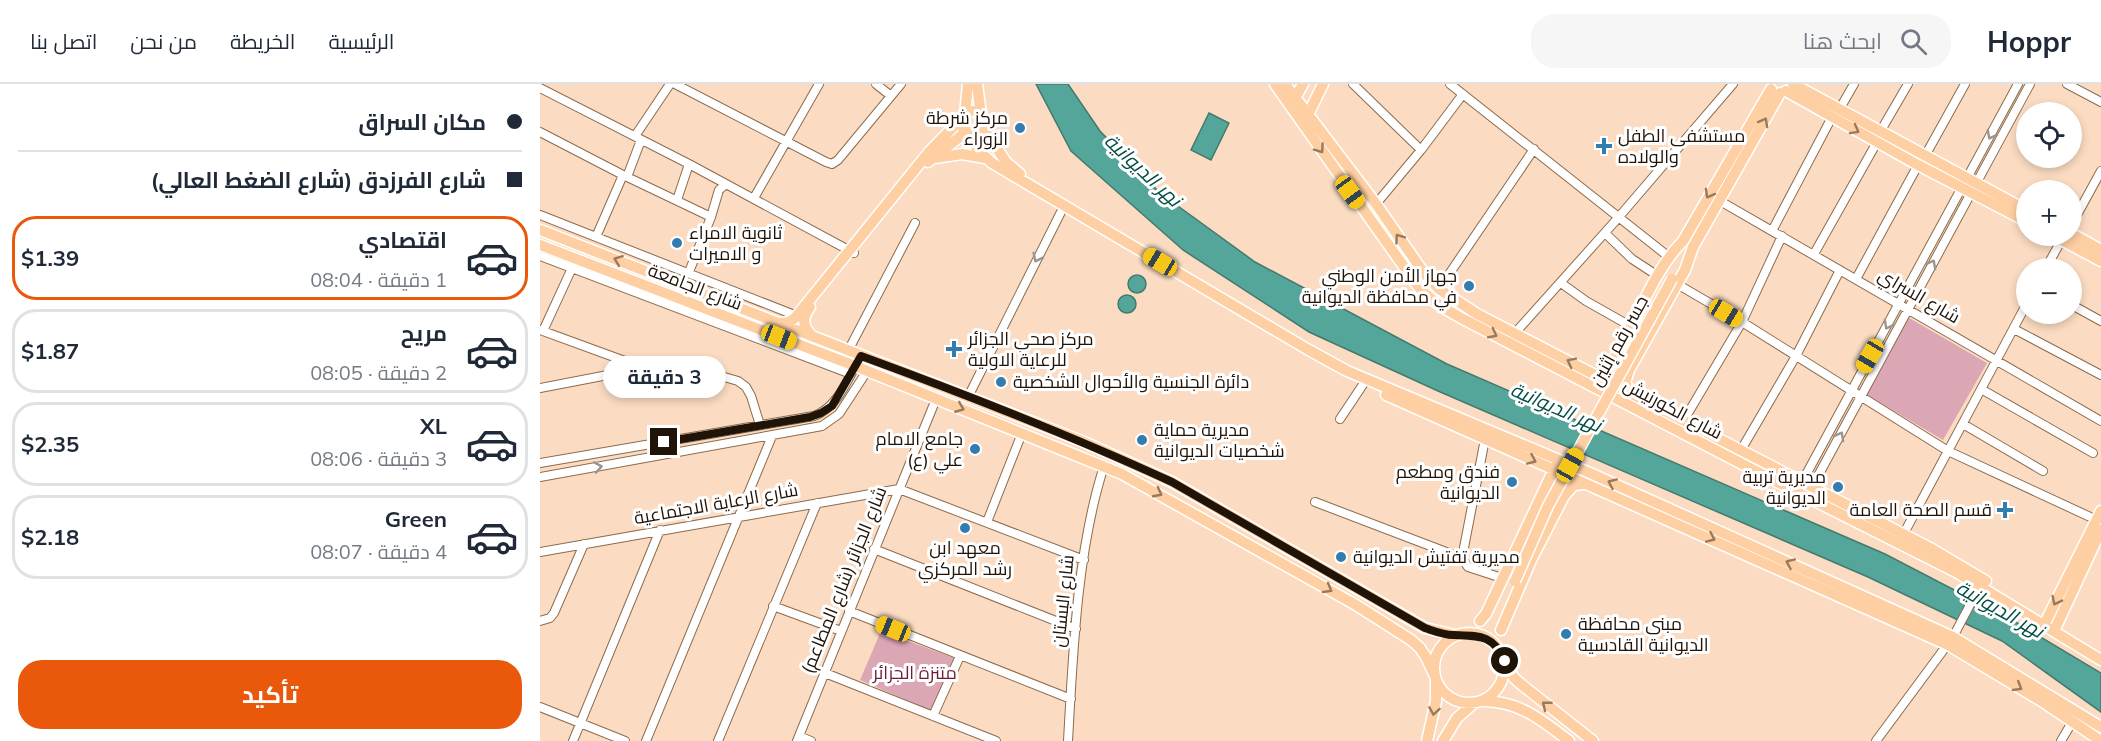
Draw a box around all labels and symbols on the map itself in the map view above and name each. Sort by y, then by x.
place label: مركز شرطة الزوراء [926,106,1008,150]
one-way arrow [1757,117,1768,128]
marker: مركز شرطة الزوراء [1013,121,1027,135]
one-way arrow [1849,123,1860,134]
place label: مستشفى الطفل والولاده [1618,124,1745,168]
water label: نهر الديوانية [1100,128,1189,213]
one-way arrow [1987,129,1998,140]
marker: مستشفى الطفل والولاده [1595,137,1613,155]
one-way arrow [1313,143,1324,154]
car [1332,172,1368,212]
one-way arrow [1705,188,1717,198]
place label: ثانوية الامراء و الاميرات [689,221,782,265]
one-way arrow [1395,234,1406,245]
marker: ثانوية الامراء و الاميرات [670,236,684,250]
car [1140,245,1180,279]
one-way arrow [1033,251,1045,262]
one-way arrow [613,255,624,267]
street label: شارع الجامعة [645,258,745,316]
one-way arrow [1925,259,1936,270]
street label: شارع السراي [1873,263,1964,331]
place label: جهاز الأمن الوطني في محافظة الديوانية [1302,264,1457,311]
marker: جهاز الأمن الوطني في محافظة الديوانية [1462,279,1476,293]
street label: جسر رقم إثنين [1584,291,1654,391]
car [1706,296,1746,330]
one-way arrow [1883,319,1895,329]
car [759,322,799,352]
place label: مركز صحي الجزائر للرعاية الاولية [967,327,1094,371]
one-way arrow [1487,327,1498,339]
car [1853,336,1887,376]
marker: مركز صحي الجزائر للرعاية الاولية [945,340,963,358]
callout: 3 دقيقة [603,355,726,397]
one-way arrow [1567,357,1578,369]
place label: دائرة الجنسية والأحوال الشخصية [1013,370,1249,393]
street label: شارع الكورنيش [1619,373,1727,445]
marker: دائرة الجنسية والأحوال الشخصية [994,375,1008,389]
water label: نهر الديوانية [1507,376,1608,438]
one-way arrow [954,401,965,413]
place label: مديرية حماية شخصيات الديوانية [1154,418,1285,462]
place label: جامع الامام علي (ع) [876,427,963,474]
route end [650,428,677,455]
one-way arrow [1833,432,1844,442]
marker: مديرية حماية شخصيات الديوانية [1135,433,1149,447]
marker: جامع الامام علي (ع) [968,442,982,456]
car [1553,445,1587,485]
one-way arrow [1526,452,1537,464]
place label: فندق ومطعم الديوانية [1396,460,1500,504]
one-way arrow [593,461,602,473]
place label: مديرية تربية الديوانية [1743,465,1826,509]
marker: فندق ومطعم الديوانية [1505,475,1519,489]
street label: شارع الرعاية الاجتماعية [632,478,800,530]
one-way arrow [1607,478,1618,490]
marker: مديرية تربية الديوانية [1831,480,1845,494]
street label: شارع الجزائر (شارع المطاعم) [795,483,893,677]
one-way arrow [1152,486,1163,497]
place label: قسم الصحة العامة [1849,498,1992,522]
marker: قسم الصحة العامة [1996,501,2014,519]
marker: معهد ابن رشد المركزي [958,521,972,535]
one-way arrow [1704,531,1715,543]
place label: معهد ابن رشد المركزي [918,536,1012,583]
place label: مديرية تفتيش الديوانية [1353,545,1520,568]
marker: مديرية تفتيش الديوانية [1334,550,1348,564]
street label: شارع البستان [1046,554,1080,648]
one-way arrow [1785,558,1796,570]
water label: نهر الديوانية [1952,574,2051,644]
one-way arrow [1322,582,1332,593]
one-way arrow [2052,595,2064,606]
place label: مبنى محافظة الديوانية القادسية [1578,612,1709,656]
car [873,614,913,644]
marker: مبنى محافظة الديوانية القادسية [1559,627,1573,641]
route start [1491,647,1518,674]
park label: متنزة الجزائر [872,661,957,684]
one-way arrow [2012,680,2022,692]
one-way arrow [1542,702,1553,713]
one-way arrow [1429,706,1441,716]

